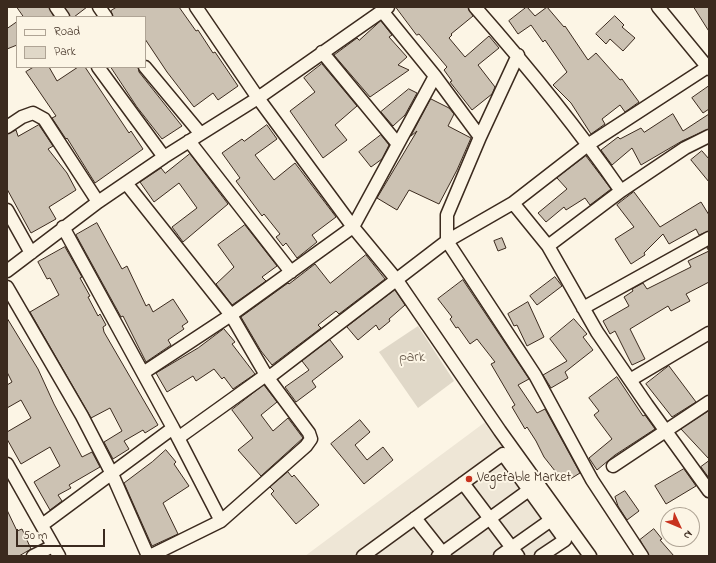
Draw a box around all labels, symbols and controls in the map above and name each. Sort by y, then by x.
legend [16,16,146,68]
text: Road [54,23,80,41]
text: Park [54,43,76,61]
park label: park [399,351,425,367]
place label: Vegetable Market [477,471,571,487]
marker: Vegetable Market [464,474,474,484]
north arrow [660,507,700,547]
scale bar [18,521,107,547]
text: N [680,526,696,543]
text: 50 m [23,527,47,545]

